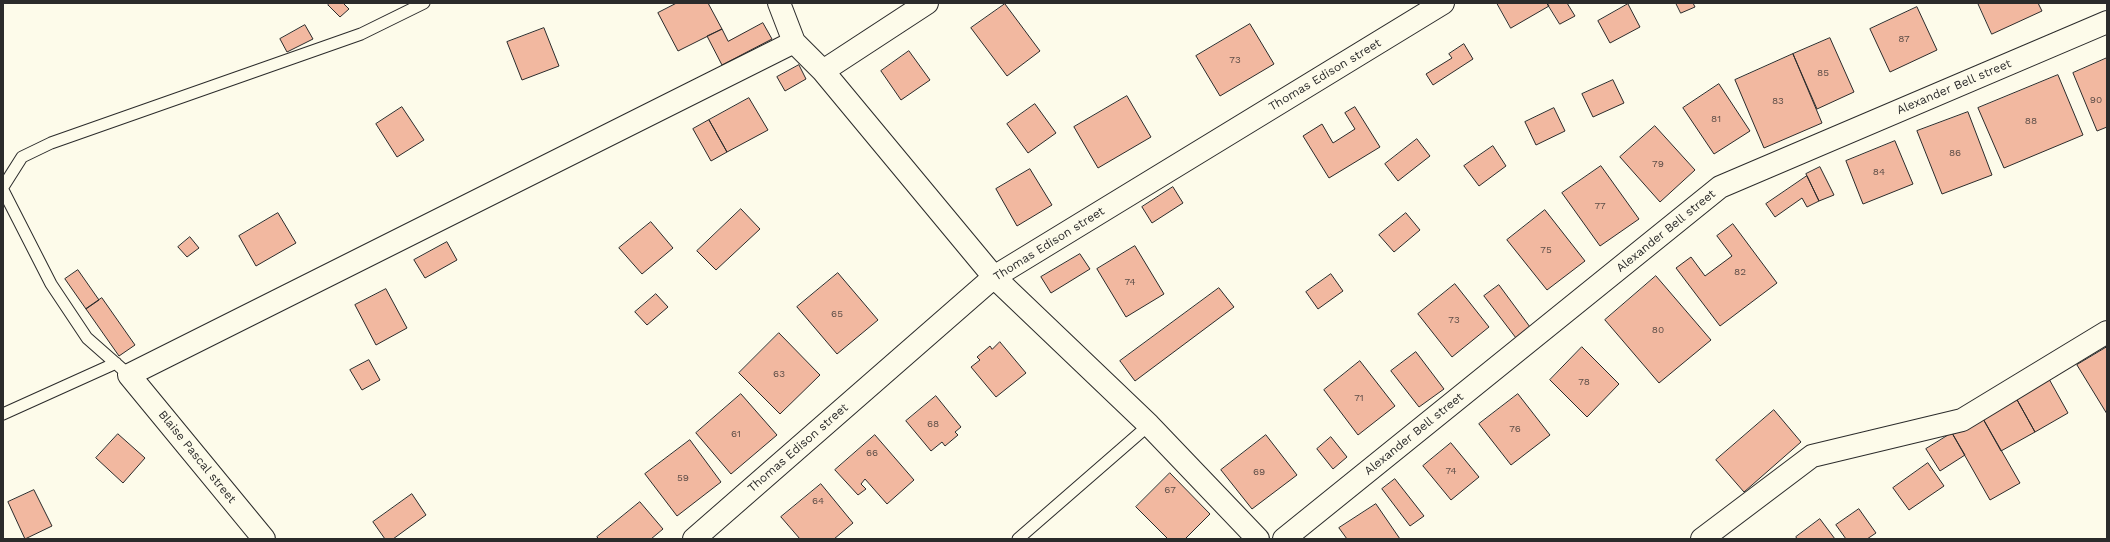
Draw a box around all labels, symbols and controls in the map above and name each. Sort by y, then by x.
house number: 87 [1898,33,1910,45]
street label: Thomas Edison street [1266,36,1384,114]
house number: 73 [1229,54,1241,66]
street label: Alexander Bell street [1895,56,2013,118]
house number: 85 [1817,67,1829,79]
house number: 90 [2090,94,2102,106]
house number: 83 [1772,95,1784,107]
house number: 81 [1711,113,1721,125]
house number: 88 [2025,115,2037,127]
house number: 86 [1949,147,1961,159]
house number: 79 [1652,158,1664,170]
house number: 84 [1873,166,1885,178]
street label: Alexander Bell street [1614,187,1718,275]
house number: 77 [1594,200,1606,212]
street label: Thomas Edison street [991,204,1107,284]
house number: 75 [1540,244,1552,256]
house number: 82 [1734,266,1746,278]
house number: 74 [1124,276,1136,288]
house number: 65 [831,308,843,320]
house number: 73 [1448,314,1460,326]
house number: 80 [1652,324,1664,336]
house number: 63 [773,368,785,380]
house number: 78 [1578,376,1590,388]
street label: Alexander Bell street [1362,390,1466,478]
house number: 71 [1354,392,1364,404]
street label: Thomas Edison street [745,401,851,495]
street label: Blaise Pascal street [155,408,239,506]
house number: 68 [927,418,939,430]
house number: 76 [1509,423,1521,435]
house number: 61 [731,428,741,440]
house number: 66 [866,447,878,459]
house number: 74 [1445,465,1457,477]
house number: 69 [1253,466,1265,478]
house number: 59 [677,472,689,484]
house number: 67 [1164,484,1176,496]
house number: 64 [812,495,824,507]

